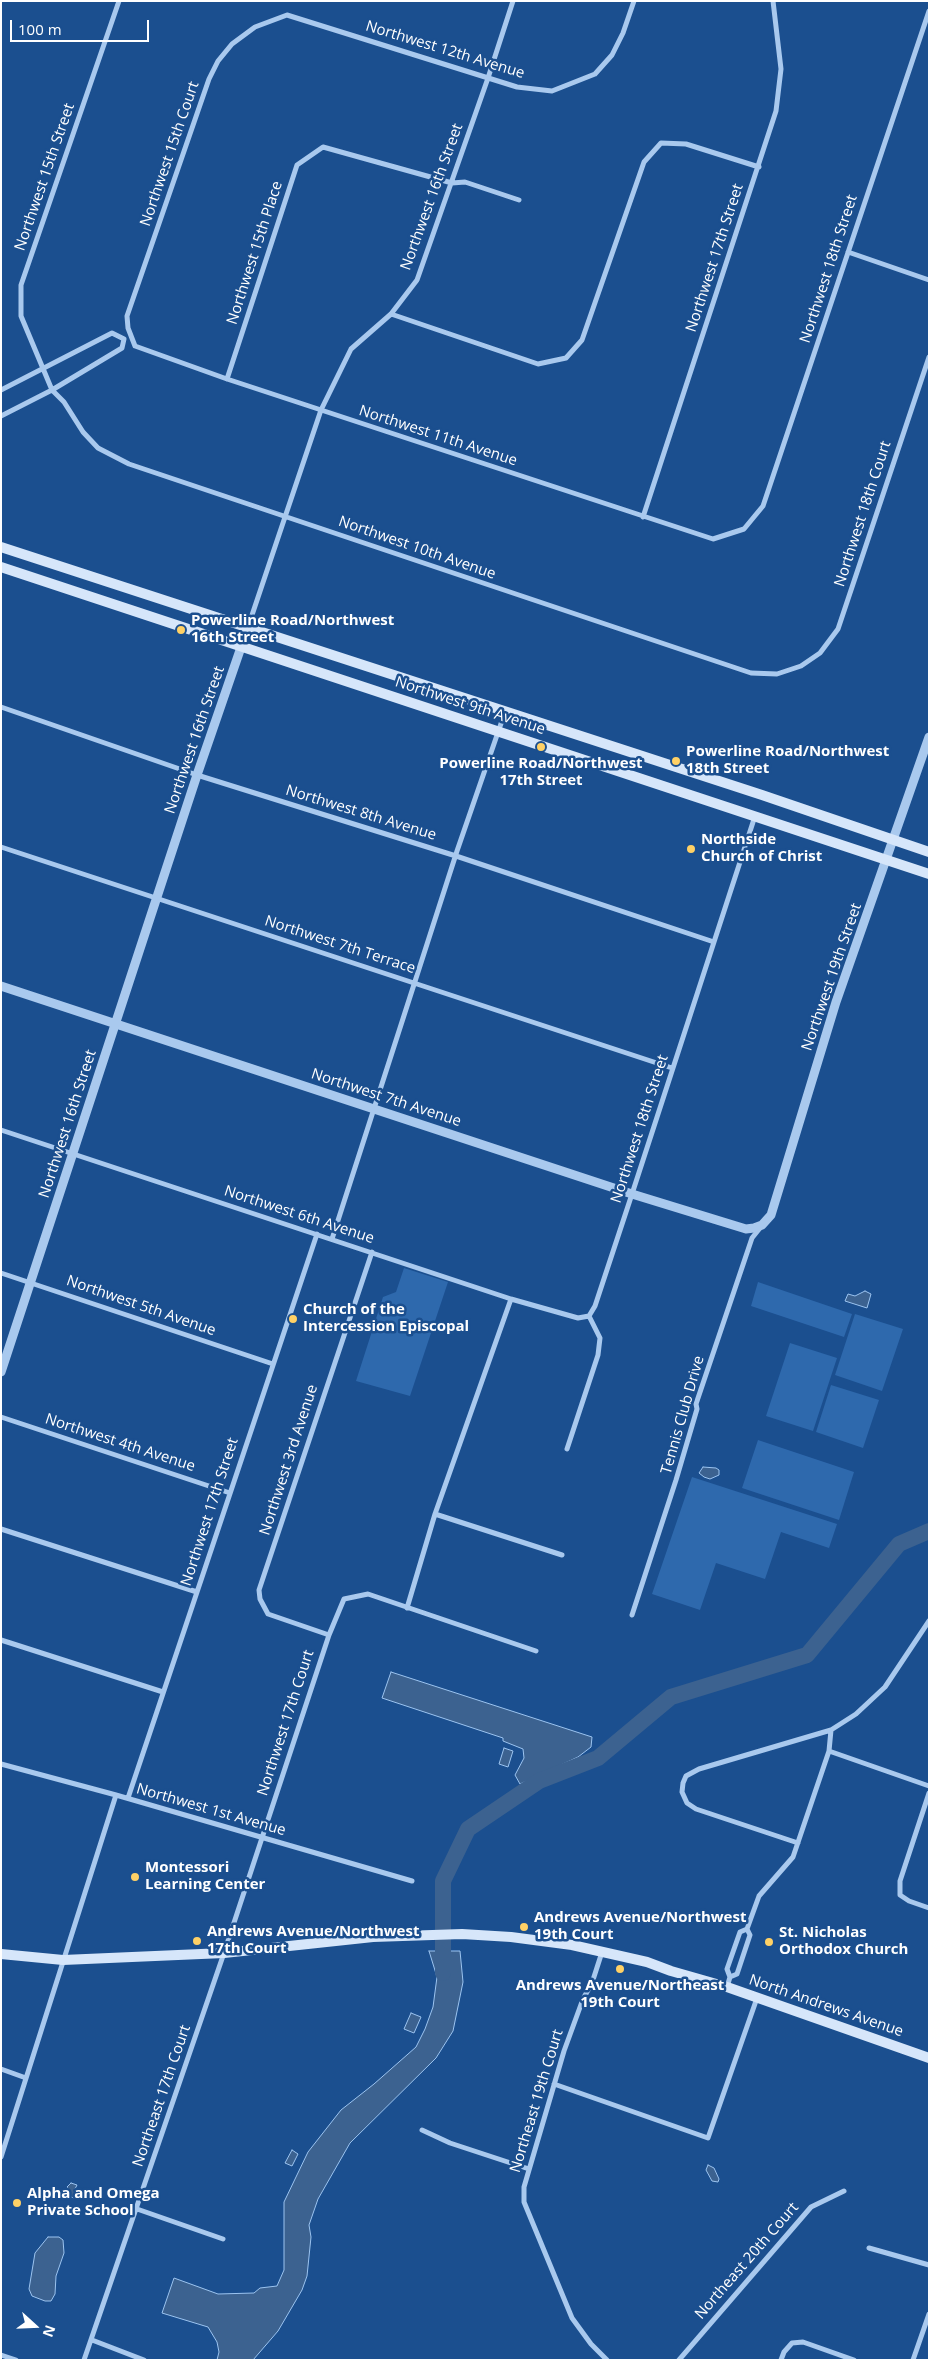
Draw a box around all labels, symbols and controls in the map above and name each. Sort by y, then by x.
scale bar [12,10,151,42]
street label: Northwest 12th Avenue [363,17,527,83]
text: 100 m [18,19,62,39]
street label: Northwest 15th Court [137,79,203,229]
street label: Northwest 15th Street [11,101,79,253]
street label: Northwest 16th Street [397,121,467,273]
street label: Northwest 15th Place [223,179,287,327]
street label: Northwest 17th Street [683,182,747,334]
street label: Northwest 18th Street [797,193,861,345]
street label: Northwest 11th Avenue [357,402,519,470]
street label: Northwest 18th Court [831,439,895,589]
street label: Northwest 10th Avenue [336,513,498,583]
place label: Powerline Road/Northwest 16th Street [191,612,394,647]
marker: Powerline Road/Northwest 16th Street [175,624,187,636]
street label: Northwest 16th Street [161,664,229,816]
street label: Northwest 9th Avenue [393,673,547,739]
marker: Powerline Road/Northwest 17th Street [535,741,547,753]
place label: Powerline Road/Northwest 18th Street [686,743,889,778]
place label: Powerline Road/Northwest 17th Street [439,755,643,790]
marker: Powerline Road/Northwest 18th Street [670,755,682,767]
street label: Northwest 8th Avenue [283,781,439,845]
place label: Northside Church of Christ [701,831,822,866]
marker: Northside Church of Christ [685,843,697,855]
street label: Northwest 19th Street [798,901,866,1053]
street label: Northwest 7th Terrace [262,912,418,978]
street label: Northwest 16th Street [36,1048,100,1200]
street label: Northwest 18th Street [608,1053,672,1205]
street label: Northwest 7th Avenue [309,1065,463,1131]
street label: Northwest 6th Avenue [222,1182,376,1248]
street label: Northwest 5th Avenue [64,1272,218,1340]
place label: Church of the Intercession Episcopal [303,1301,469,1336]
marker: Church of the Intercession Episcopal [287,1313,299,1325]
street label: Tennis Club Drive [658,1354,708,1476]
street label: Northwest 3rd Avenue [256,1382,322,1538]
street label: Northwest 4th Avenue [43,1410,197,1476]
street label: Northwest 17th Street [178,1436,242,1588]
street label: Northwest 17th Court [254,1648,318,1798]
street label: Northwest 1st Avenue [134,1780,288,1840]
place label: Montessori Learning Center [145,1859,265,1894]
marker: Montessori Learning Center [129,1871,141,1883]
place label: Andrews Avenue/Northwest 19th Court [534,1909,746,1944]
marker: Andrews Avenue/Northwest 19th Court [518,1921,530,1933]
place label: Andrews Avenue/Northwest 17th Court [207,1923,419,1958]
place label: St. Nicholas Orthodox Church [779,1924,908,1959]
marker: Andrews Avenue/Northwest 17th Court [191,1935,203,1947]
marker: St. Nicholas Orthodox Church [763,1936,775,1948]
marker: Andrews Avenue/Northeast 19th Court [614,1963,626,1975]
street label: North Andrews Avenue [746,1971,906,2041]
place label: Andrews Avenue/Northeast 19th Court [516,1977,724,2012]
street label: Northeast 17th Court [129,2023,195,2169]
street label: Northeast 19th Court [507,2027,567,2175]
place label: Alpha and Omega Private School [27,2185,160,2220]
marker: Alpha and Omega Private School [11,2197,23,2209]
street label: Northeast 20th Court [691,2199,803,2323]
north arrow [10,2301,60,2351]
text: N [39,2323,60,2340]

